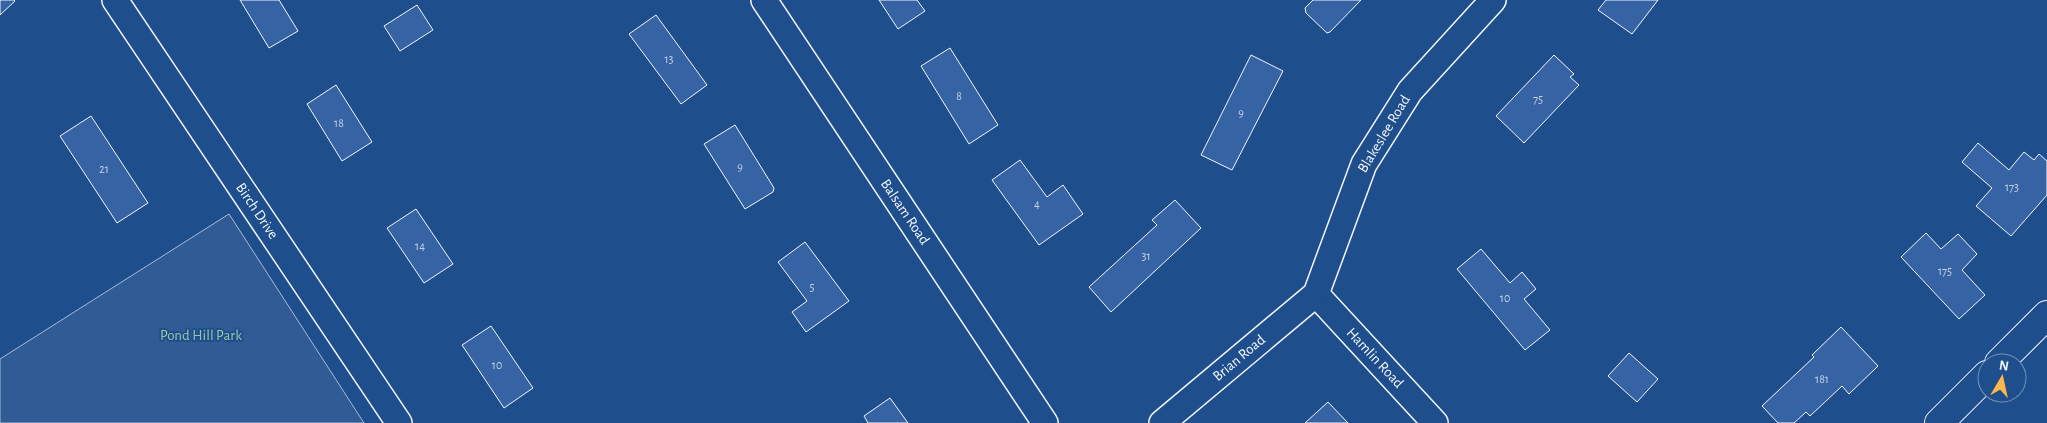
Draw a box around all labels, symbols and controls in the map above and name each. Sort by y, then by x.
house number: 13 [664,53,674,65]
house number: 8 [956,90,962,102]
street label: Blakeslee Road [1355,92,1413,175]
house number: 75 [1533,93,1543,105]
house number: 9 [1238,107,1244,119]
house number: 18 [334,117,344,129]
house number: 9 [737,161,743,173]
house number: 21 [99,163,109,175]
street label: Balsam Road [878,177,932,248]
street label: Birch Drive [233,180,281,242]
house number: 173 [2005,181,2019,193]
house number: 4 [1034,198,1040,210]
house number: 14 [415,240,425,252]
house number: 31 [1141,250,1151,262]
house number: 175 [1938,265,1952,277]
house number: 5 [809,281,815,293]
house number: 10 [1500,292,1510,304]
street label: Hamlin Road [1344,325,1407,391]
park label: Pond Hill Park [160,328,242,343]
street label: Brian Road [1210,332,1268,384]
north arrow [1977,353,2027,403]
text: N [1998,358,2010,374]
house number: 10 [492,359,502,371]
house number: 181 [1815,373,1829,385]

